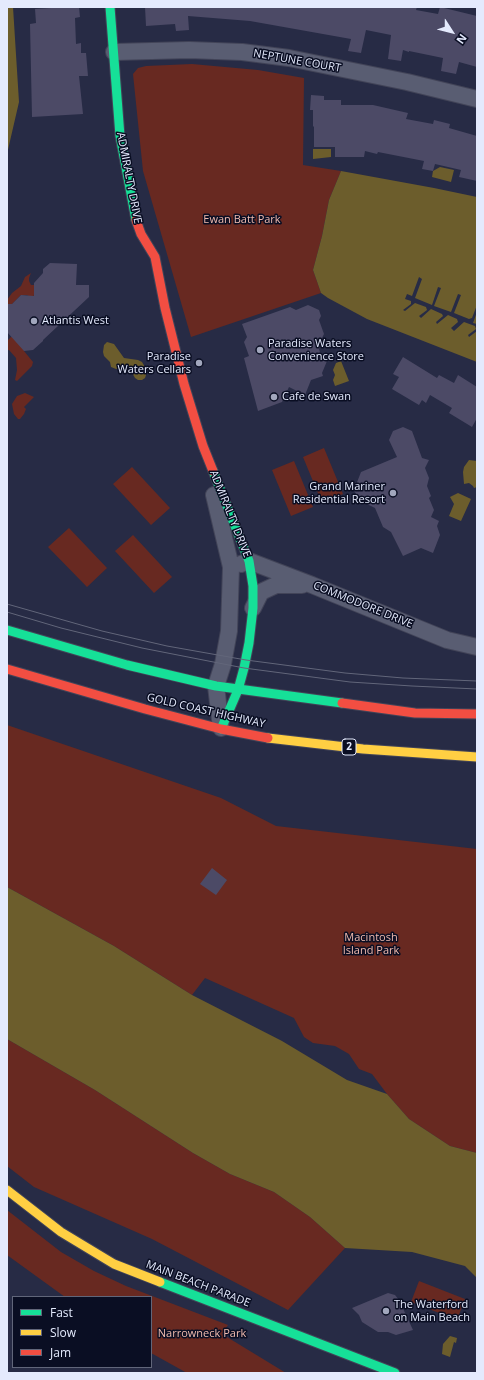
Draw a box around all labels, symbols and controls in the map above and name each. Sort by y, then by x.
north arrow [432,12,472,52]
text: N [453,31,471,47]
street label: NEPTUNE COURT [252,47,342,75]
street label: ADMIRALTY DRIVE [114,131,144,225]
park label: Ewan Batt Park [203,213,281,227]
place label: Atlantis West [42,314,109,328]
marker: Atlantis West [29,316,39,326]
place label: Paradise Waters Convenience Store [268,337,364,363]
marker: Paradise Waters Convenience Store [255,345,265,355]
place label: Paradise Waters Cellars [118,350,191,376]
marker: Paradise Waters Cellars [194,358,204,368]
place label: Cafe de Swan [282,390,351,404]
marker: Cafe de Swan [269,392,279,402]
street label: ADMIRALTY DRIVE [206,468,254,560]
place label: Grand Mariner Residential Resort [293,480,385,506]
marker: Grand Mariner Residential Resort [388,488,398,498]
street label: COMMODORE DRIVE [311,579,415,631]
street label: GOLD COAST HIGHWAY [146,691,266,731]
road number: 2 [342,739,356,755]
park label: Macintosh Island Park [343,931,399,957]
street label: MAIN BEACH PARADE [144,1258,252,1310]
legend [12,1296,152,1368]
place label: The Waterford on Main Beach [394,1298,470,1324]
text: Fast [50,1304,73,1321]
marker: The Waterford on Main Beach [381,1306,391,1316]
text: Slow [50,1324,76,1341]
park label: Narrowneck Park [158,1327,246,1341]
text: Jam [50,1344,71,1361]

